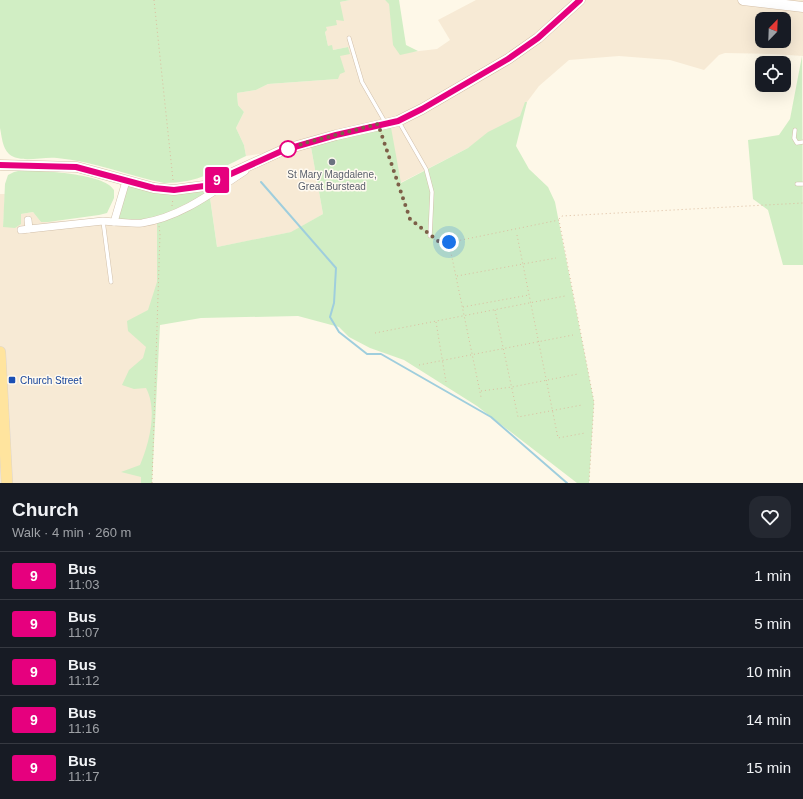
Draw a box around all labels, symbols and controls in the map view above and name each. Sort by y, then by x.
north arrow [755,12,791,48]
map controls [755,12,791,92]
button: locate [755,56,791,92]
unlabelled marker [279,140,297,158]
marker: St Mary Magdalene, Great Burstead [327,157,337,167]
line badge: 9 [204,167,230,193]
place label: St Mary Magdalene, Great Burstead [287,169,377,192]
text: 9 [213,172,221,188]
your location [439,232,459,252]
marker: Church Street [7,375,17,385]
place label: Church Street [20,375,82,386]
button: heart [749,496,791,538]
text: Church [12,499,79,520]
text: Walk · 4 min · 260 m [12,525,131,540]
text: Bus [68,560,96,577]
text: 1 min [754,567,791,584]
text: 9 [30,568,38,584]
text: 11:03 [68,577,100,592]
text: Bus [68,608,96,625]
text: 5 min [754,615,791,632]
text: 9 [30,616,38,632]
text: 11:07 [68,625,100,640]
text: Bus [68,656,96,673]
text: 10 min [746,663,791,680]
text: 9 [30,664,38,680]
text: 11:12 [68,673,100,688]
text: Bus [68,704,96,721]
text: 14 min [746,711,791,728]
text: 9 [30,712,38,728]
text: 11:16 [68,721,100,736]
text: Bus [68,752,96,769]
text: 15 min [746,759,791,776]
text: 9 [30,760,38,776]
text: 11:17 [68,769,100,784]

